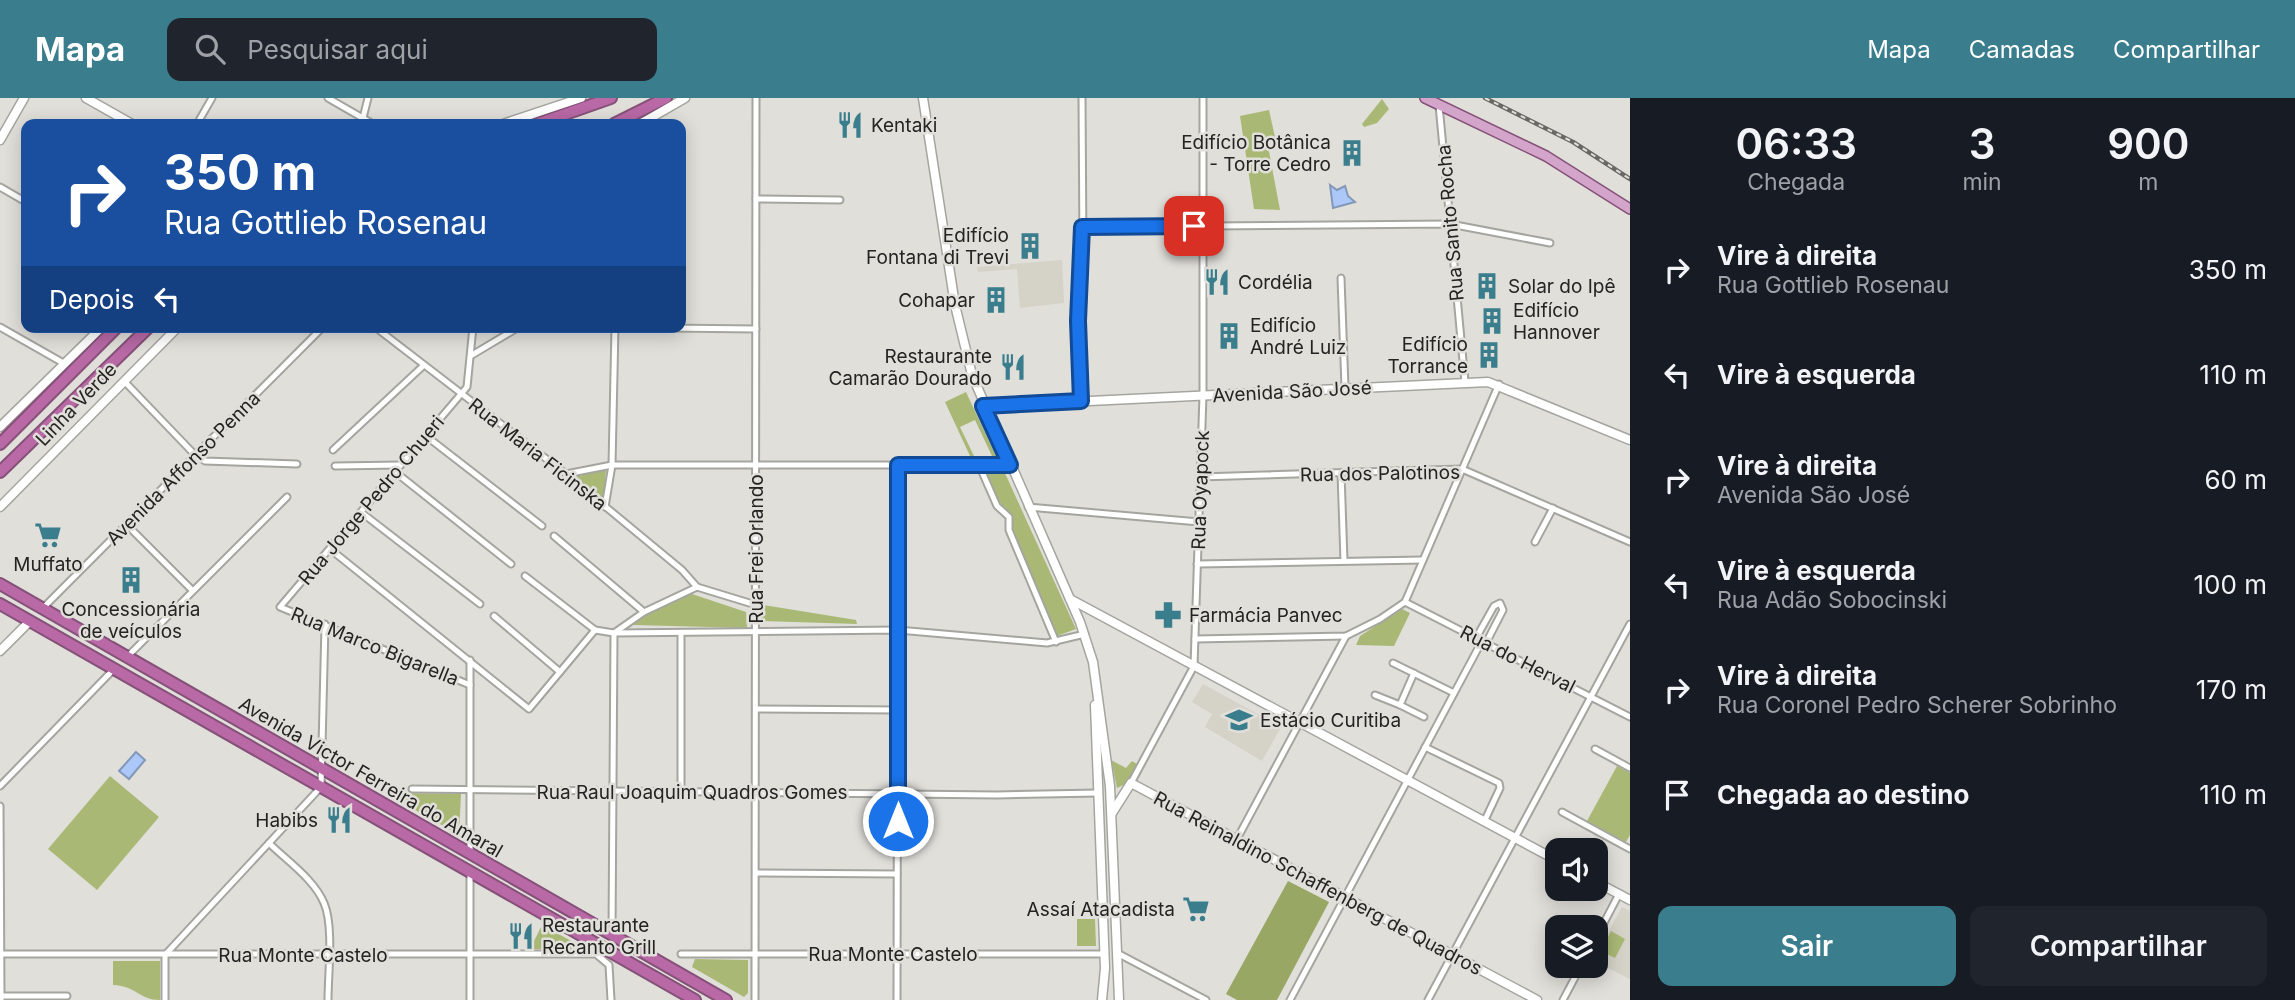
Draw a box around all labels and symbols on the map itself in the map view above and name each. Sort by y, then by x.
restaurant icon: Kentaki [835,110,865,140]
place label: Kentaki [871,114,937,137]
place label: Edifício Botânica - Torre Cedro [1181,131,1331,176]
building icon: Edifício Botânica - Torre Cedro [1337,138,1367,168]
street label: Rua Sanito Rocha [1432,144,1469,302]
pin [1164,196,1224,256]
place label: Edifício Fontana di Trevi [866,224,1009,269]
building icon: Edifício Fontana di Trevi [1015,231,1045,261]
restaurant icon: Cordélia [1202,267,1232,297]
place label: Cordélia [1238,271,1313,294]
building icon: Solar do Ipê [1472,271,1502,301]
place label: Solar do Ipê [1508,275,1616,298]
building icon: Cohapar [981,285,1011,315]
place label: Cohapar [898,289,975,312]
place label: Edifício Hannover [1513,299,1600,344]
building icon: Edifício Hannover [1477,306,1507,336]
place label: Edifício André Luiz [1250,314,1346,359]
building icon: Edifício André Luiz [1214,321,1244,351]
place label: Edifício Torrance [1387,333,1468,378]
building icon: Edifício Torrance [1474,340,1504,370]
place label: Restaurante Camarão Dourado [828,345,992,390]
restaurant icon: Restaurante Camarão Dourado [998,352,1028,382]
street label: Linha Verde [31,358,122,451]
street label: Avenida São José [1212,376,1372,407]
street label: Avenida Affonso Penna [102,387,265,550]
street label: Rua Maria Ficinska [464,393,611,515]
street label: Rua Jorge Pedro Chueri [294,411,449,590]
street label: Rua Oyapock [1187,429,1214,550]
street label: Rua dos Palotinos [1300,461,1460,486]
street label: Rua Frei Orlando [745,474,768,624]
supermarket icon: Muffato [33,520,63,550]
place label: Muffato [13,553,83,576]
building icon: Concessionária de veículos [116,565,146,595]
place label: Concessionária de veículos [61,598,201,643]
pharmacy icon: Farmácia Panvec [1153,600,1183,630]
street label: Rua Marco Bigarella [288,602,462,691]
place label: Farmácia Panvec [1189,604,1343,627]
street label: Rua do Herval [1456,621,1579,698]
street label: Avenida Victor Ferreira do Amaral [235,692,507,863]
school or university icon: Estácio Curitiba [1224,705,1254,735]
place label: Estácio Curitiba [1260,709,1401,732]
street label: Rua Raul Joaquim Quadros Gomes [537,781,848,804]
position arrow [861,784,935,858]
street label: Rua Reinaldino Schaffenberg de Quadros [1150,787,1486,980]
restaurant icon: Habibs [324,805,354,835]
place label: Habibs [255,809,318,832]
supermarket icon: Assaí Atacadista [1181,894,1211,924]
place label: Assaí Atacadista [1027,898,1175,921]
place label: Restaurante Recanto Grill [542,914,656,959]
restaurant icon: Restaurante Recanto Grill [506,921,536,951]
street label: Rua Monte Castelo [808,943,978,966]
street label: Rua Monte Castelo [218,944,388,967]

